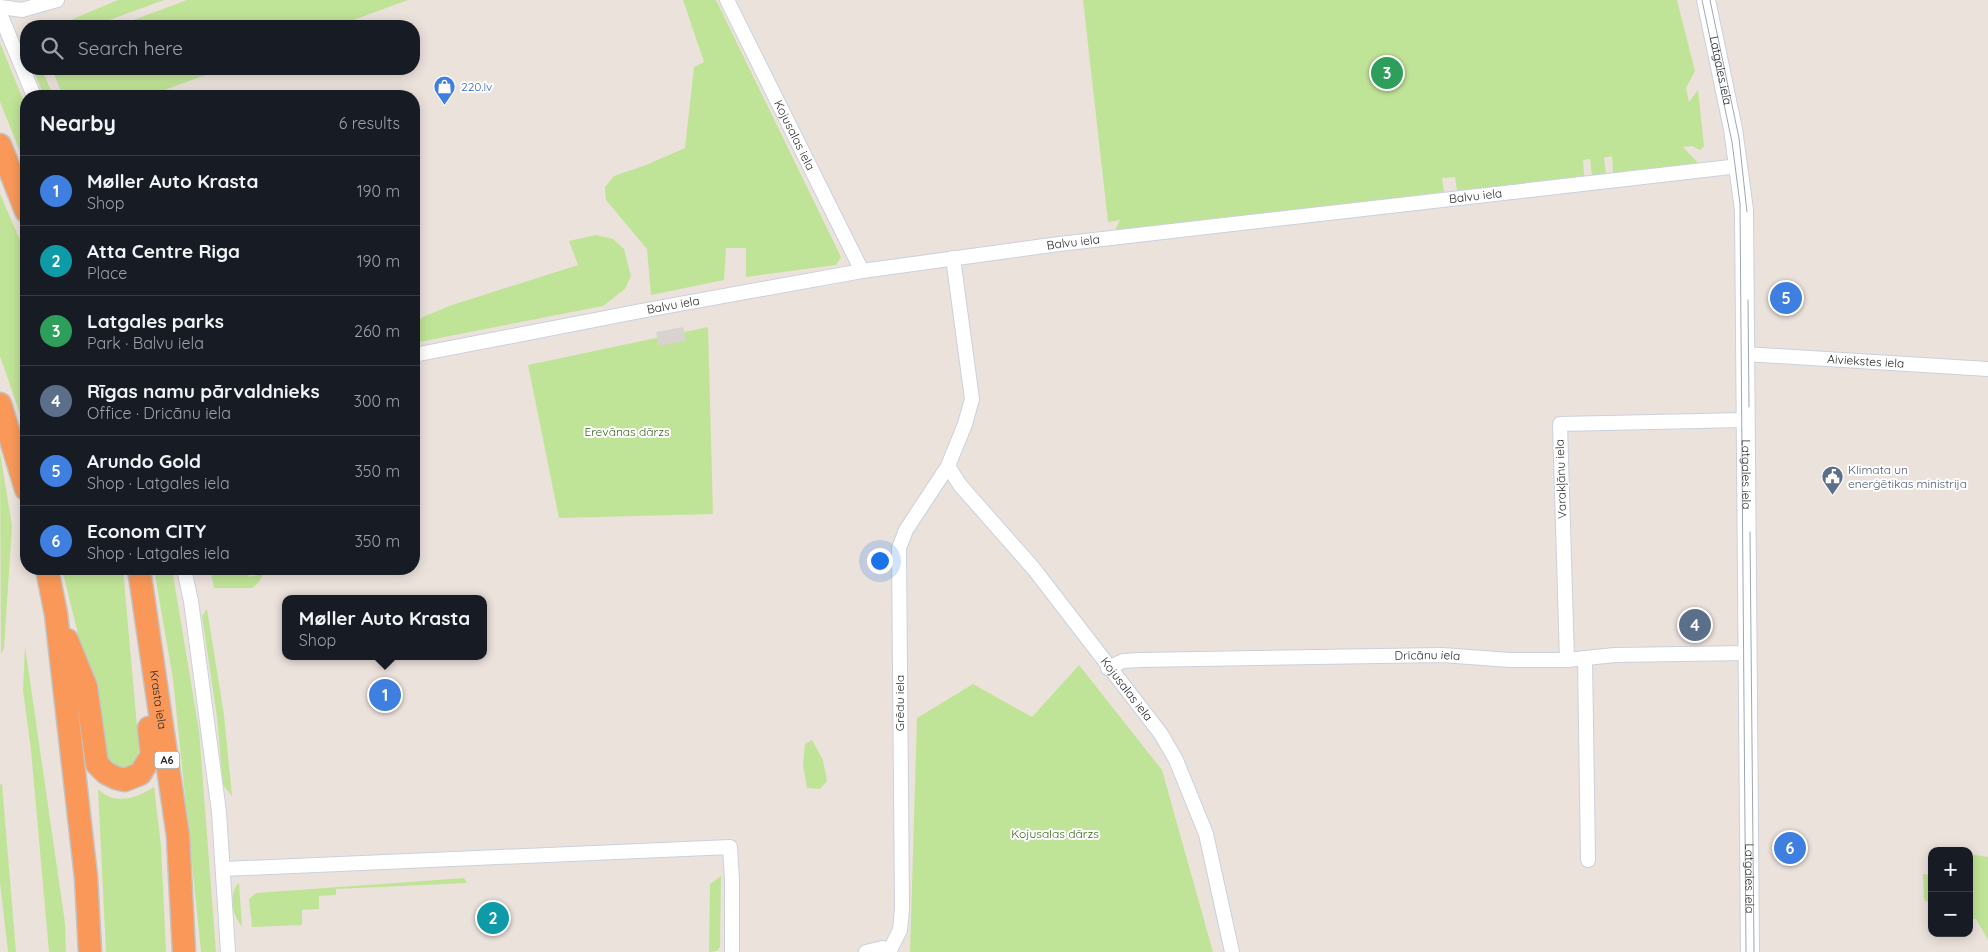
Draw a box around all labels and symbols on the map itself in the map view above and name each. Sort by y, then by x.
street label: Latgales iela [1707,34,1736,106]
pin: 3 [1371,54,1403,92]
shop icon: 220.lv [433,75,457,106]
place label: 220.lv [461,79,492,94]
street label: Kojusalas iela [771,97,819,173]
street label: Balvu iela [1448,185,1503,206]
street label: Balvu iela [1046,231,1101,253]
pin: 5 [1770,279,1802,317]
street label: Balvu iela [646,293,701,317]
street label: Aiviekstes iela [1827,351,1905,371]
park label: Erevānas dārzs [584,424,670,439]
street label: Varakļānu iela [1552,439,1569,519]
street label: Latgales iela [1739,439,1754,510]
place label: Klimata un enerģētikas ministrija [1848,462,1967,491]
public building icon: Klimata un enerģētikas ministrija [1820,465,1844,496]
your location [867,548,893,574]
pin: 4 [1679,606,1711,644]
street label: Dricānu iela [1394,647,1461,663]
street label: Kojusalas iela [1098,654,1156,724]
street label: Krasta iela [147,669,170,730]
street label: Grēdu iela [892,675,907,731]
pin: 1 [369,676,401,714]
road number: A6 [154,752,180,768]
park label: Kojusalas dārzs [1011,826,1099,841]
pin: 6 [1774,829,1806,867]
street label: Latgales iela [1742,843,1758,914]
pin: 2 [477,899,509,937]

